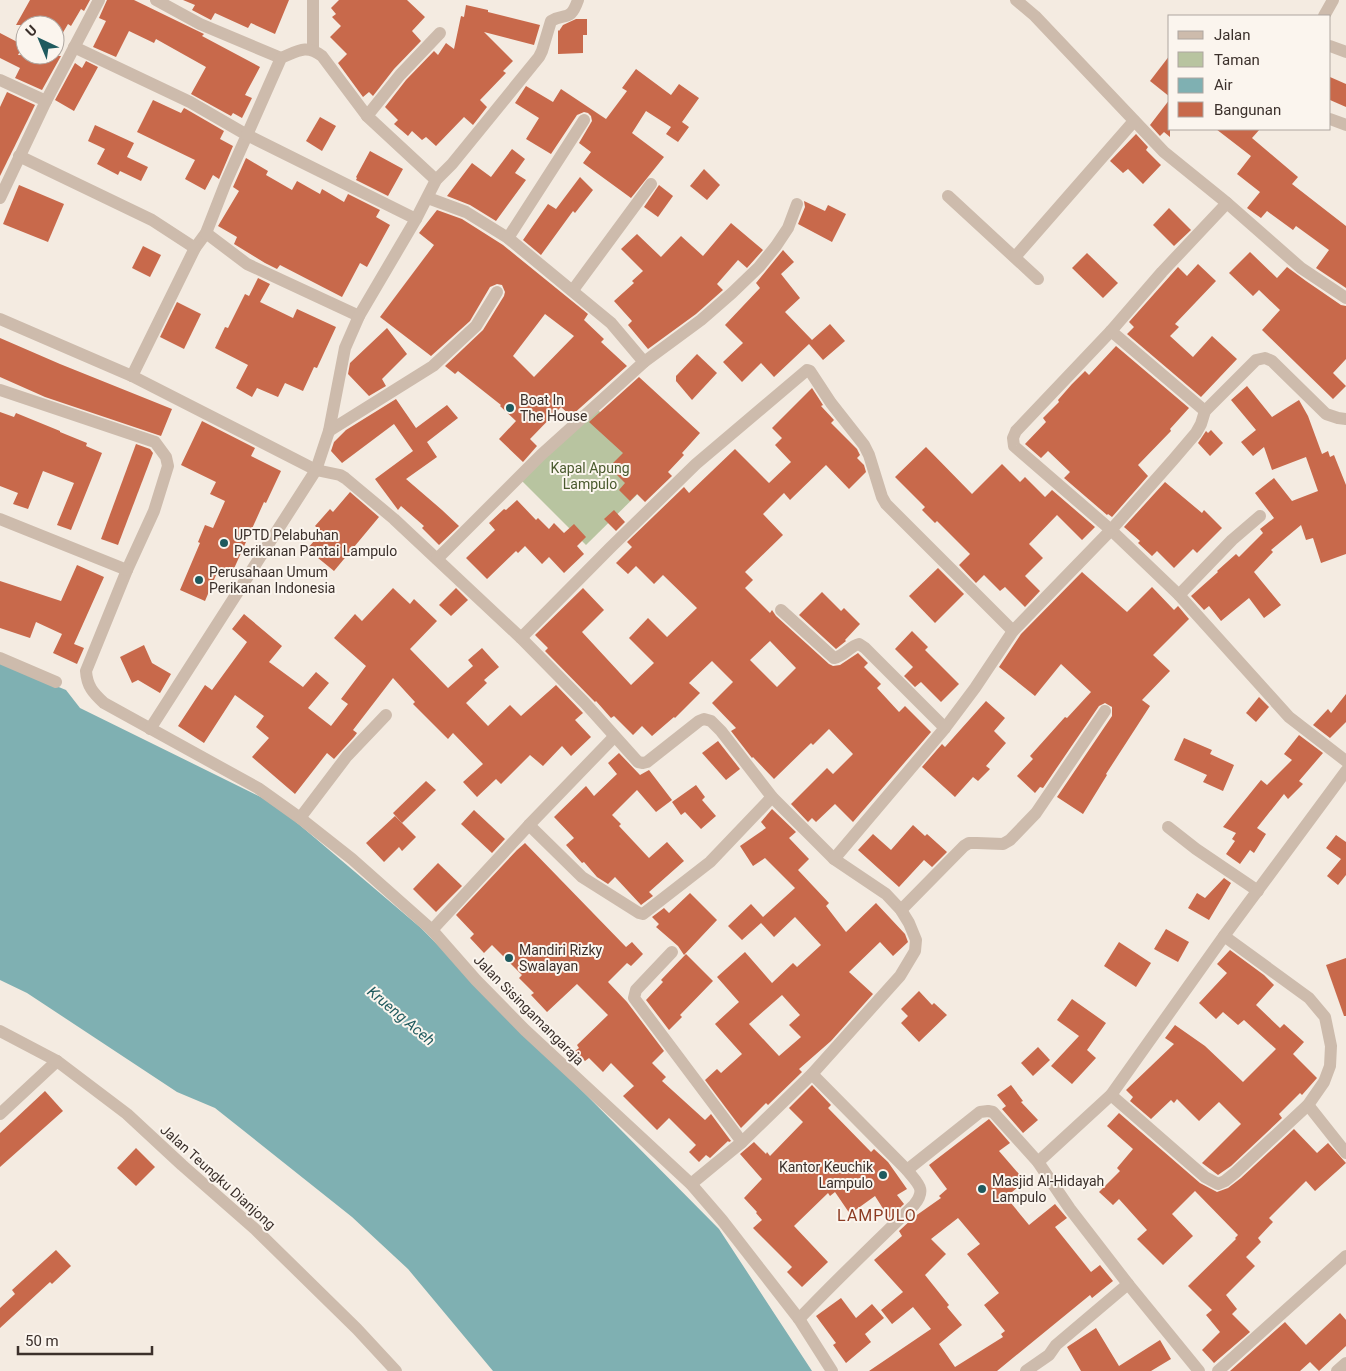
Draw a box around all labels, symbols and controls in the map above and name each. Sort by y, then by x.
north arrow [15,15,65,65]
legend [1168,15,1331,130]
text: U [22,22,40,40]
text: Jalan [1214,26,1251,44]
text: Taman [1214,51,1260,69]
text: Air [1214,76,1233,94]
text: Bangunan [1214,101,1281,119]
place label: Boat In The House [520,392,587,424]
marker: Boat In The House [504,402,516,414]
park label: Kapal Apung Lampulo [550,460,630,492]
place label: UPTD Pelabuhan Perikanan Pantai Lampulo [234,527,397,559]
marker: UPTD Pelabuhan Perikanan Pantai Lampulo [218,537,230,549]
place label: Perusahaan Umum Perikanan Indonesia [209,564,335,596]
marker: Perusahaan Umum Perikanan Indonesia [193,574,205,586]
place label: Mandiri Rizky Swalayan [519,942,603,974]
street label: Jalan Sisingamangaraja [471,952,587,1068]
marker: Mandiri Rizky Swalayan [503,952,515,964]
water label: Krueng Aceh [364,983,438,1049]
street label: Jalan Teungku Dianjong [157,1121,279,1233]
place label: Kantor Keuchik Lampulo [779,1159,874,1191]
marker: Kantor Keuchik Lampulo [877,1169,889,1181]
place label: Masjid Al-Hidayah Lampulo [992,1173,1104,1205]
marker: Masjid Al-Hidayah Lampulo [976,1183,988,1195]
district label: LAMPULO [837,1206,917,1225]
scale bar [18,1324,151,1356]
text: 50 m [25,1332,59,1350]

